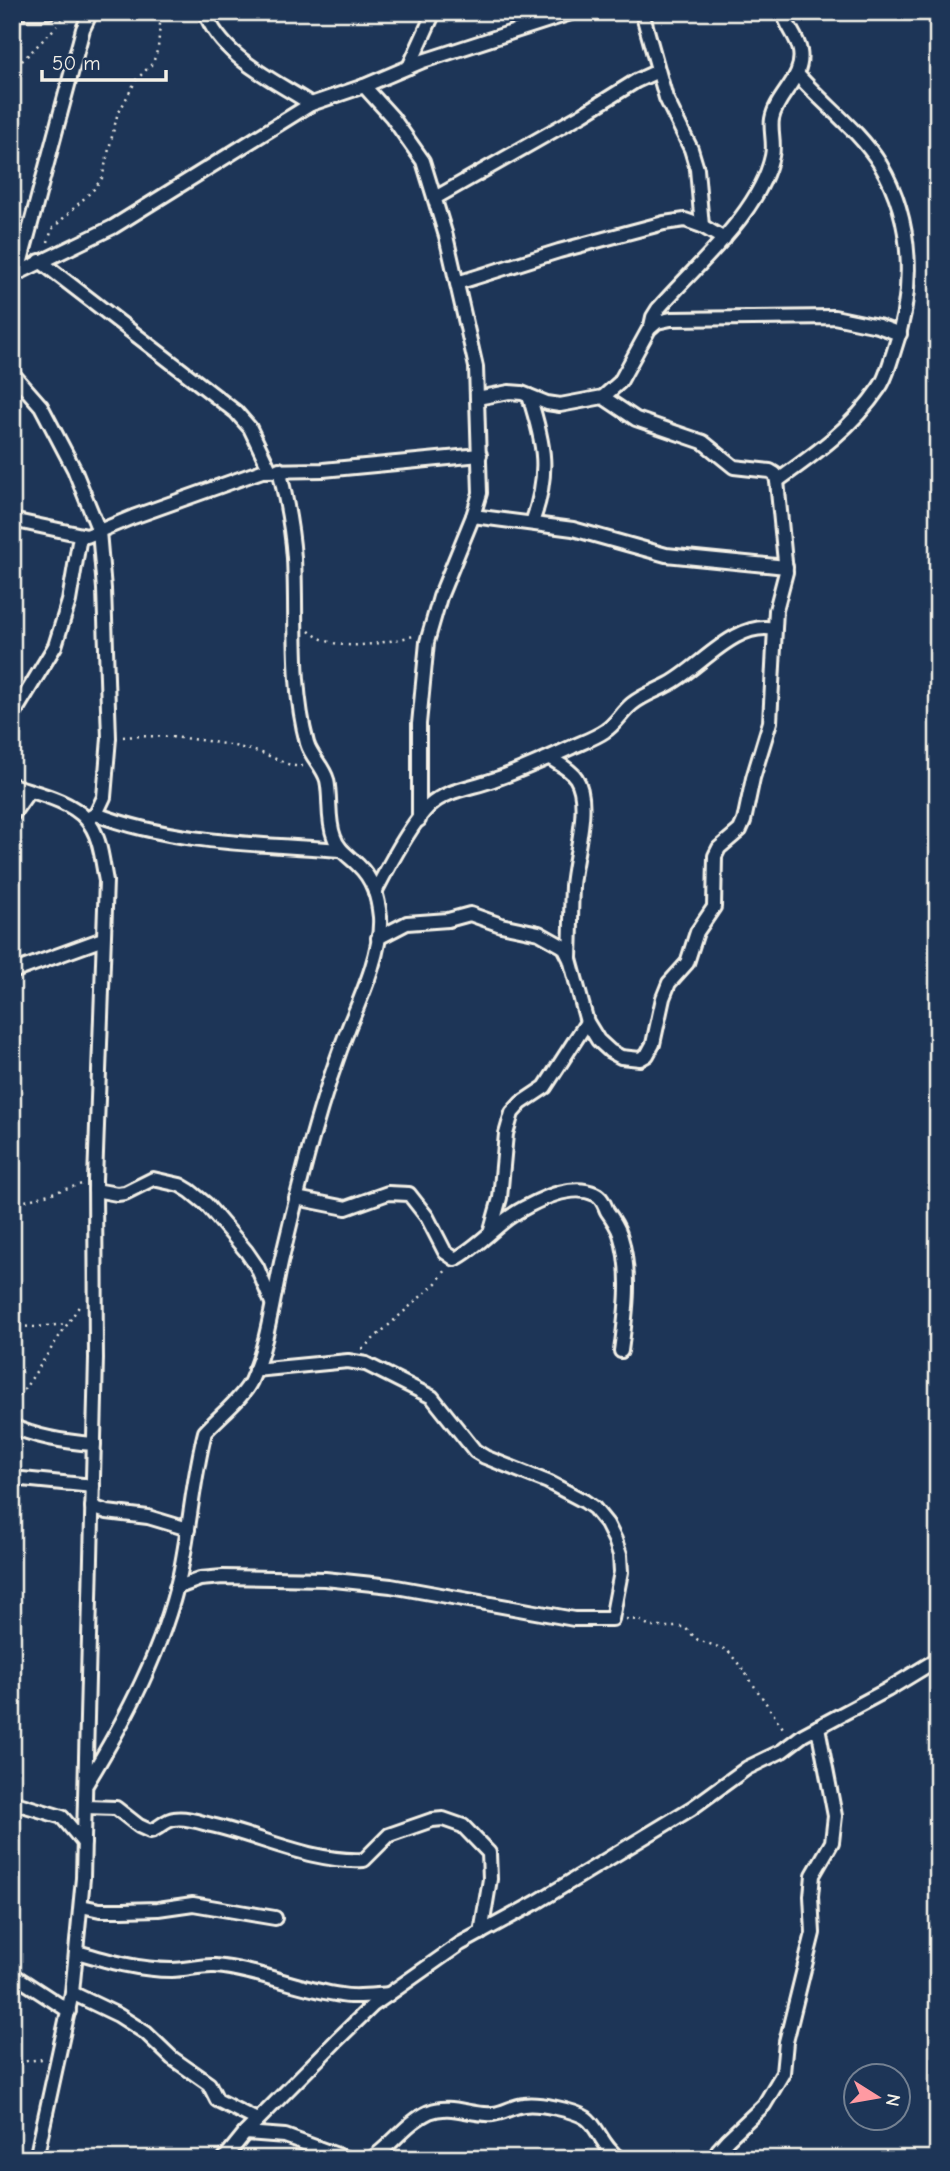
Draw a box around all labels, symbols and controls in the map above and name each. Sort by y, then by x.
scale bar [42,38,166,82]
text: 50 m [52,51,101,75]
north arrow [842,2062,912,2132]
text: N [881,2092,905,2108]

